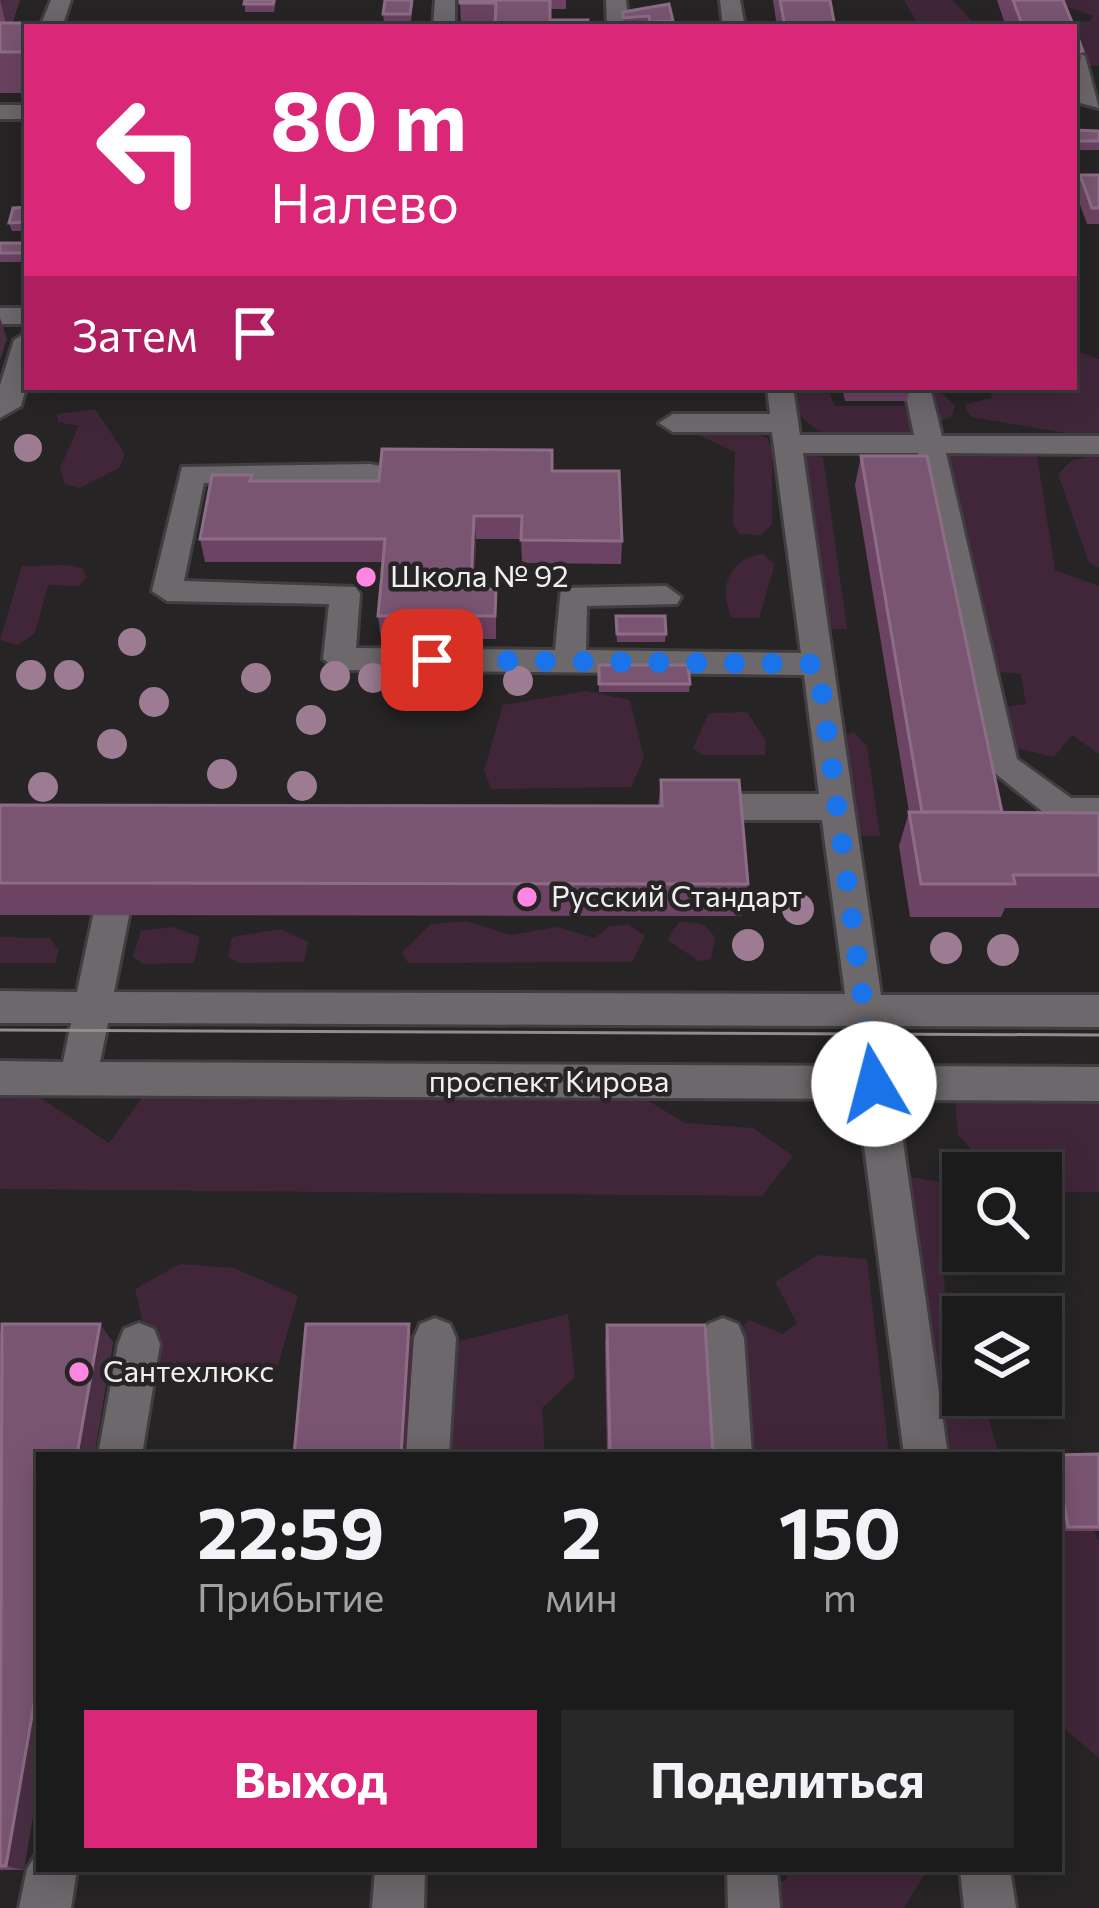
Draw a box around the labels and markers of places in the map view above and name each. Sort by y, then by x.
place label: Школа № 92 [390,556,569,593]
marker: Школа № 92 [353,564,379,590]
pin [381,609,483,711]
place label: Русский Стандарт [551,876,802,913]
marker: Русский Стандарт [514,884,540,910]
place label: Сантехлюкс [103,1351,274,1388]
marker: Сантехлюкс [66,1359,92,1385]

